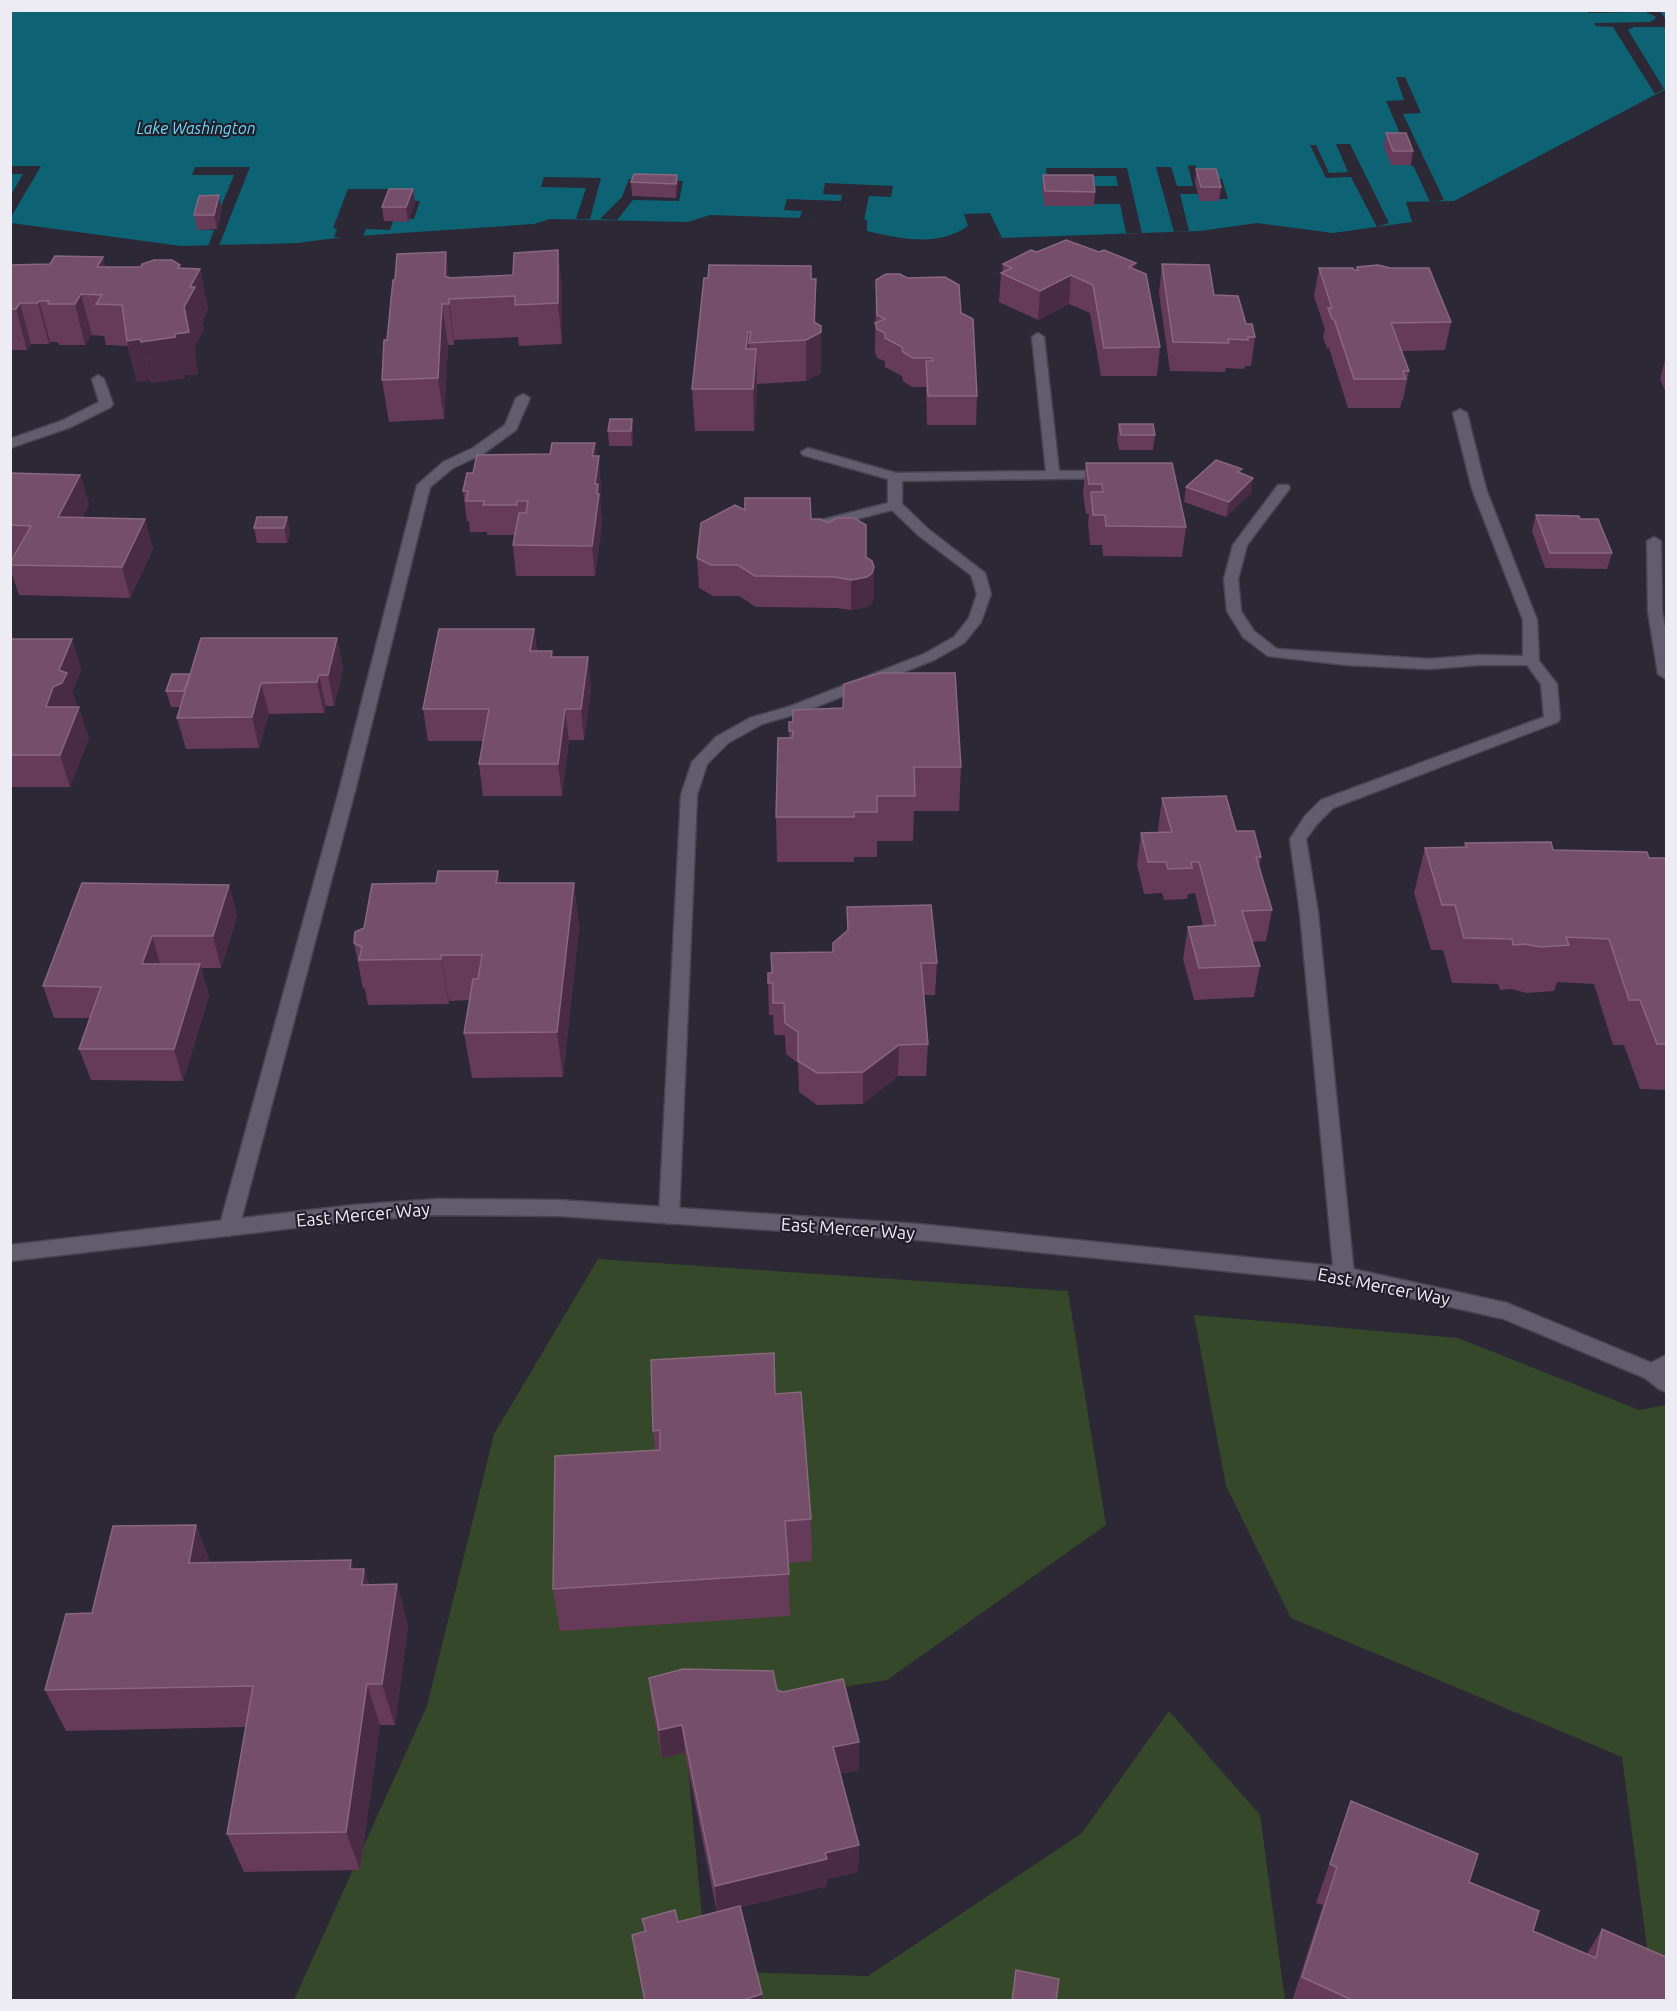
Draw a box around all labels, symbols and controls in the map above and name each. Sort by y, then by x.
water label: Lake Washington [136,119,256,137]
street label: East Mercer Way [295,1198,431,1230]
street label: East Mercer Way [780,1213,916,1243]
street label: East Mercer Way [1316,1263,1452,1309]

